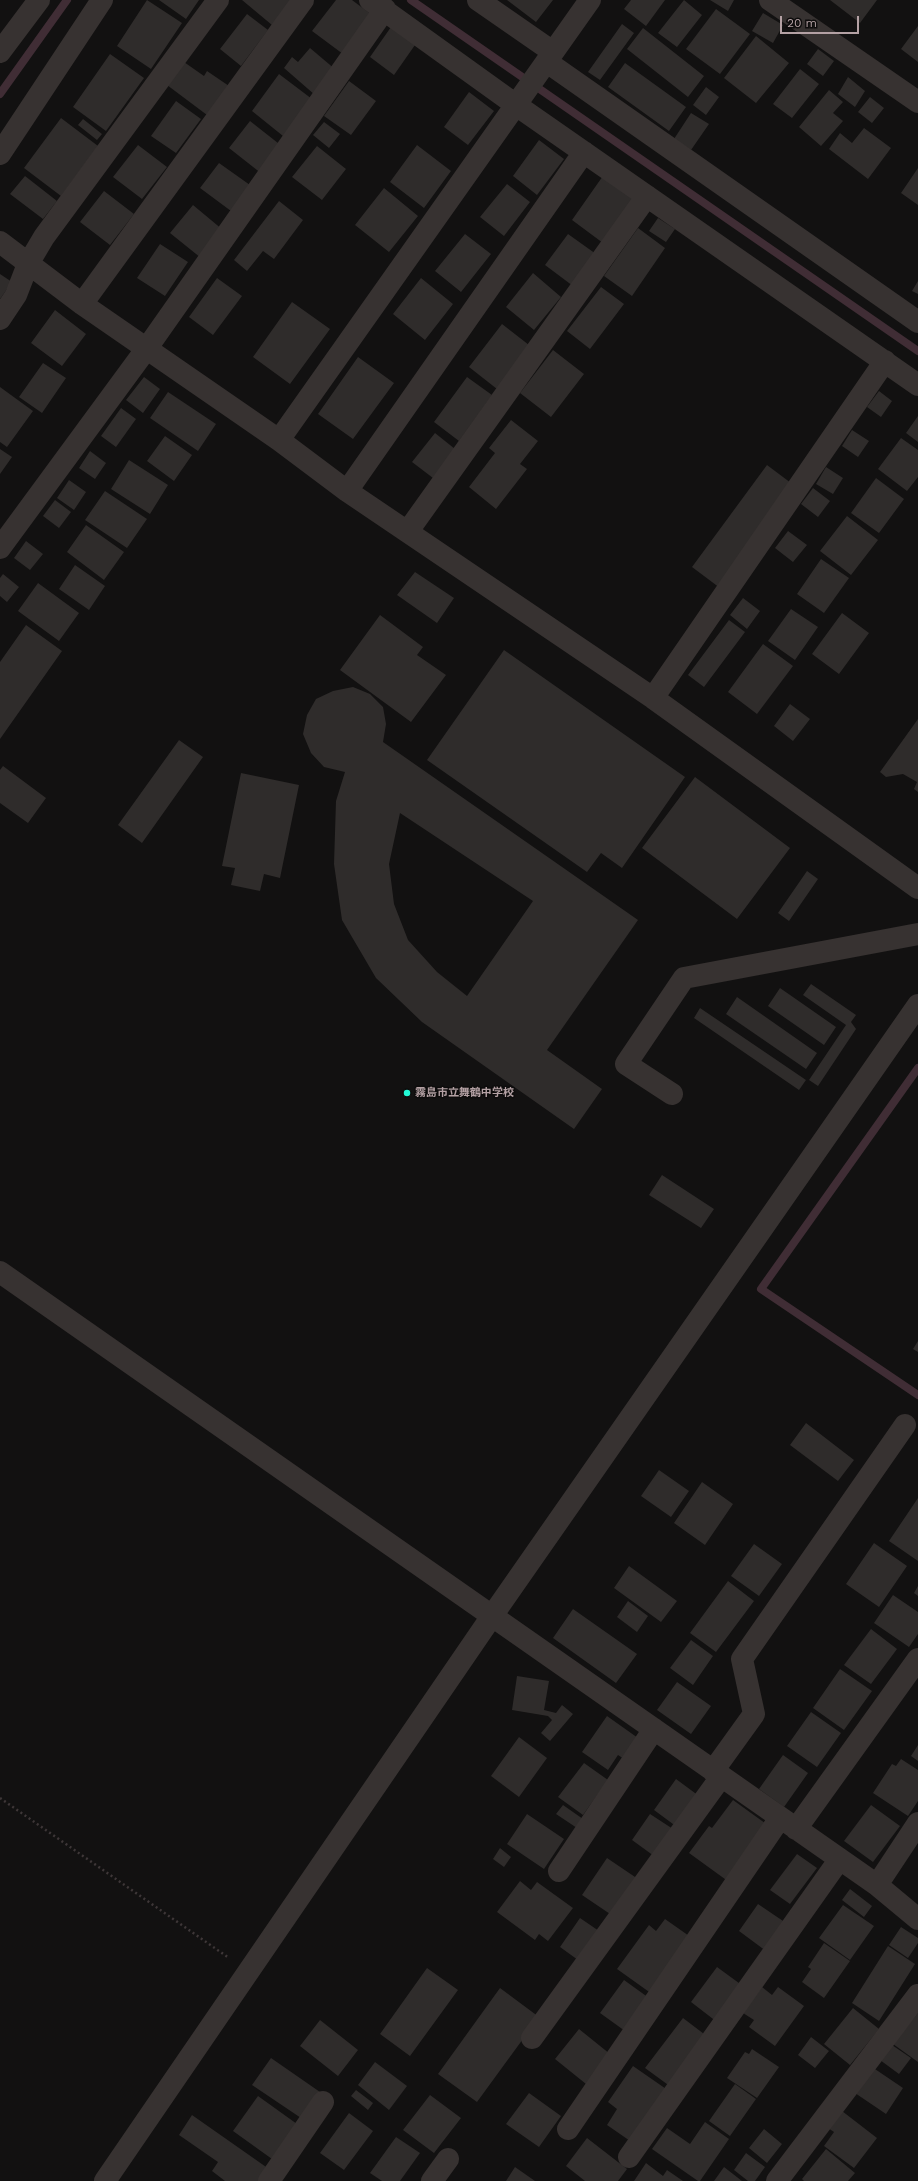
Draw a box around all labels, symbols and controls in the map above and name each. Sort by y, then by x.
scale bar [782,8,861,34]
text: 20 m [787,16,817,30]
place label: 霧島市立舞鶴中学校 [415,1086,514,1100]
marker: 霧島市立舞鶴中学校 [402,1088,412,1098]

